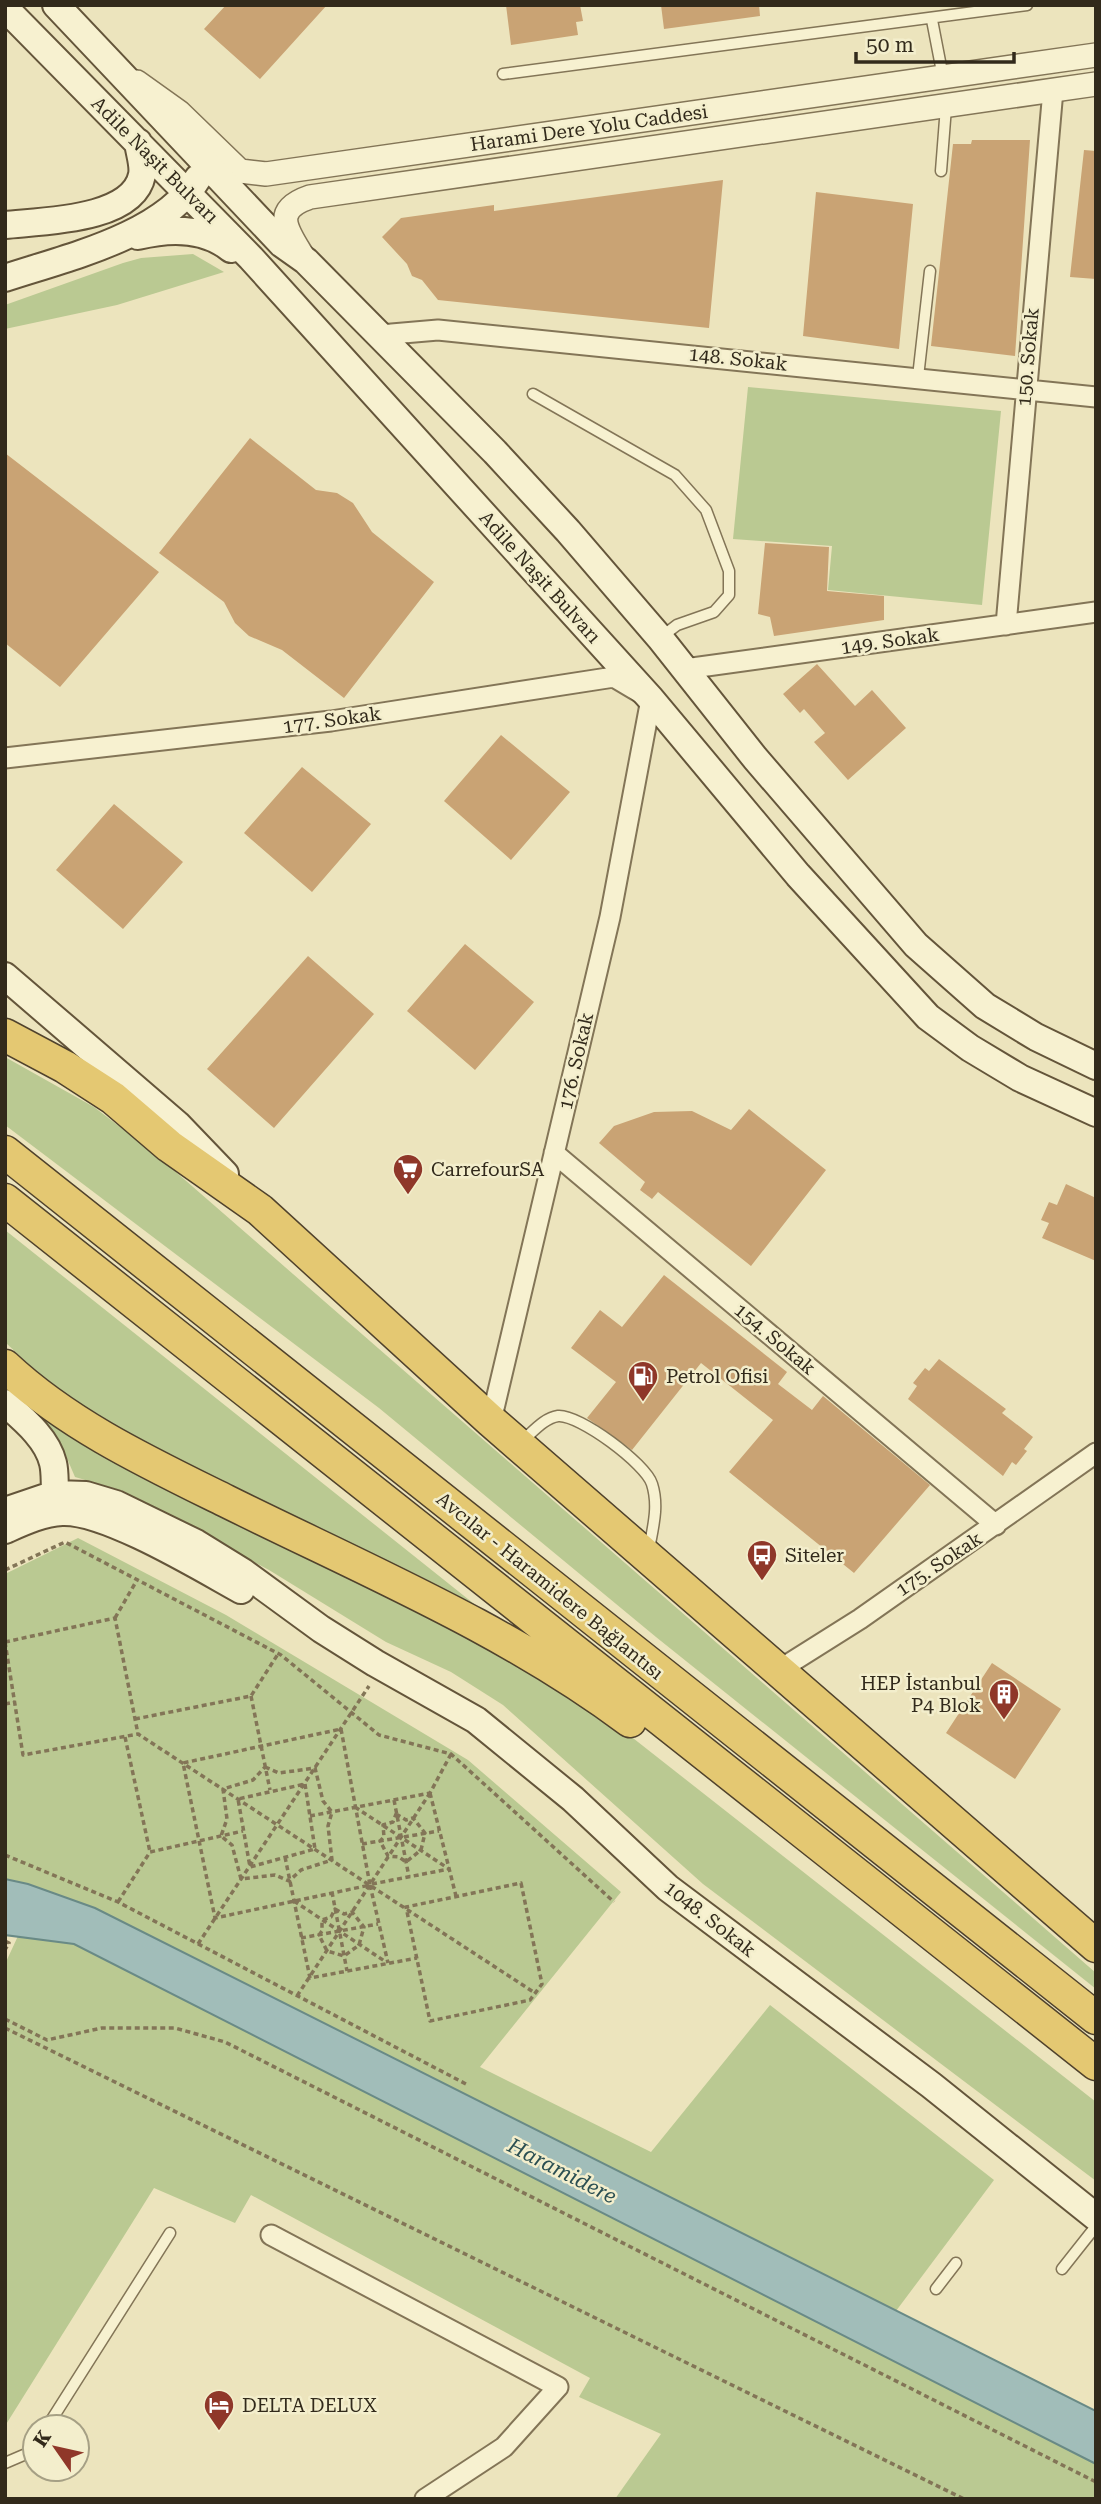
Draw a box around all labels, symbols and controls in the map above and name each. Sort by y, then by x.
scale bar [856,21,1014,65]
text: 50 m [866,33,914,57]
street label: Adile Naşit Bulvarı [87,92,223,228]
street label: Harami Dere Yolu Caddesi [469,100,709,156]
street label: 150. Sokak [1012,307,1044,407]
street label: 148. Sokak [688,342,788,376]
street label: Adile Naşit Bulvarı [475,506,605,648]
street label: 149. Sokak [839,623,941,659]
street label: 177. Sokak [281,702,383,738]
street label: 176. Sokak [554,1010,598,1112]
supermarket icon: CarrefourSA [391,1152,425,1196]
place label: CarrefourSA [431,1158,545,1181]
street label: 154. Sokak [730,1298,820,1380]
fuel station icon: Petrol Ofisi [626,1359,660,1403]
place label: Petrol Ofisi [666,1365,768,1388]
street label: Avcılar - Haramidere Bağlantısı [432,1487,668,1685]
street label: 175. Sokak [891,1527,987,1601]
bus stop icon: Siteler [745,1538,779,1582]
place label: Siteler [785,1544,844,1567]
place label: HEP İstanbul P4 Blok [861,1672,981,1717]
building icon: HEP İstanbul P4 Blok [987,1677,1021,1721]
street label: 1048. Sokak [660,1876,760,1962]
water label: Haramidere [503,2133,620,2209]
hotel icon: DELTA DELUX [202,2388,236,2432]
place label: DELTA DELUX [242,2394,377,2417]
north arrow [21,2413,91,2483]
text: K [29,2426,56,2451]

